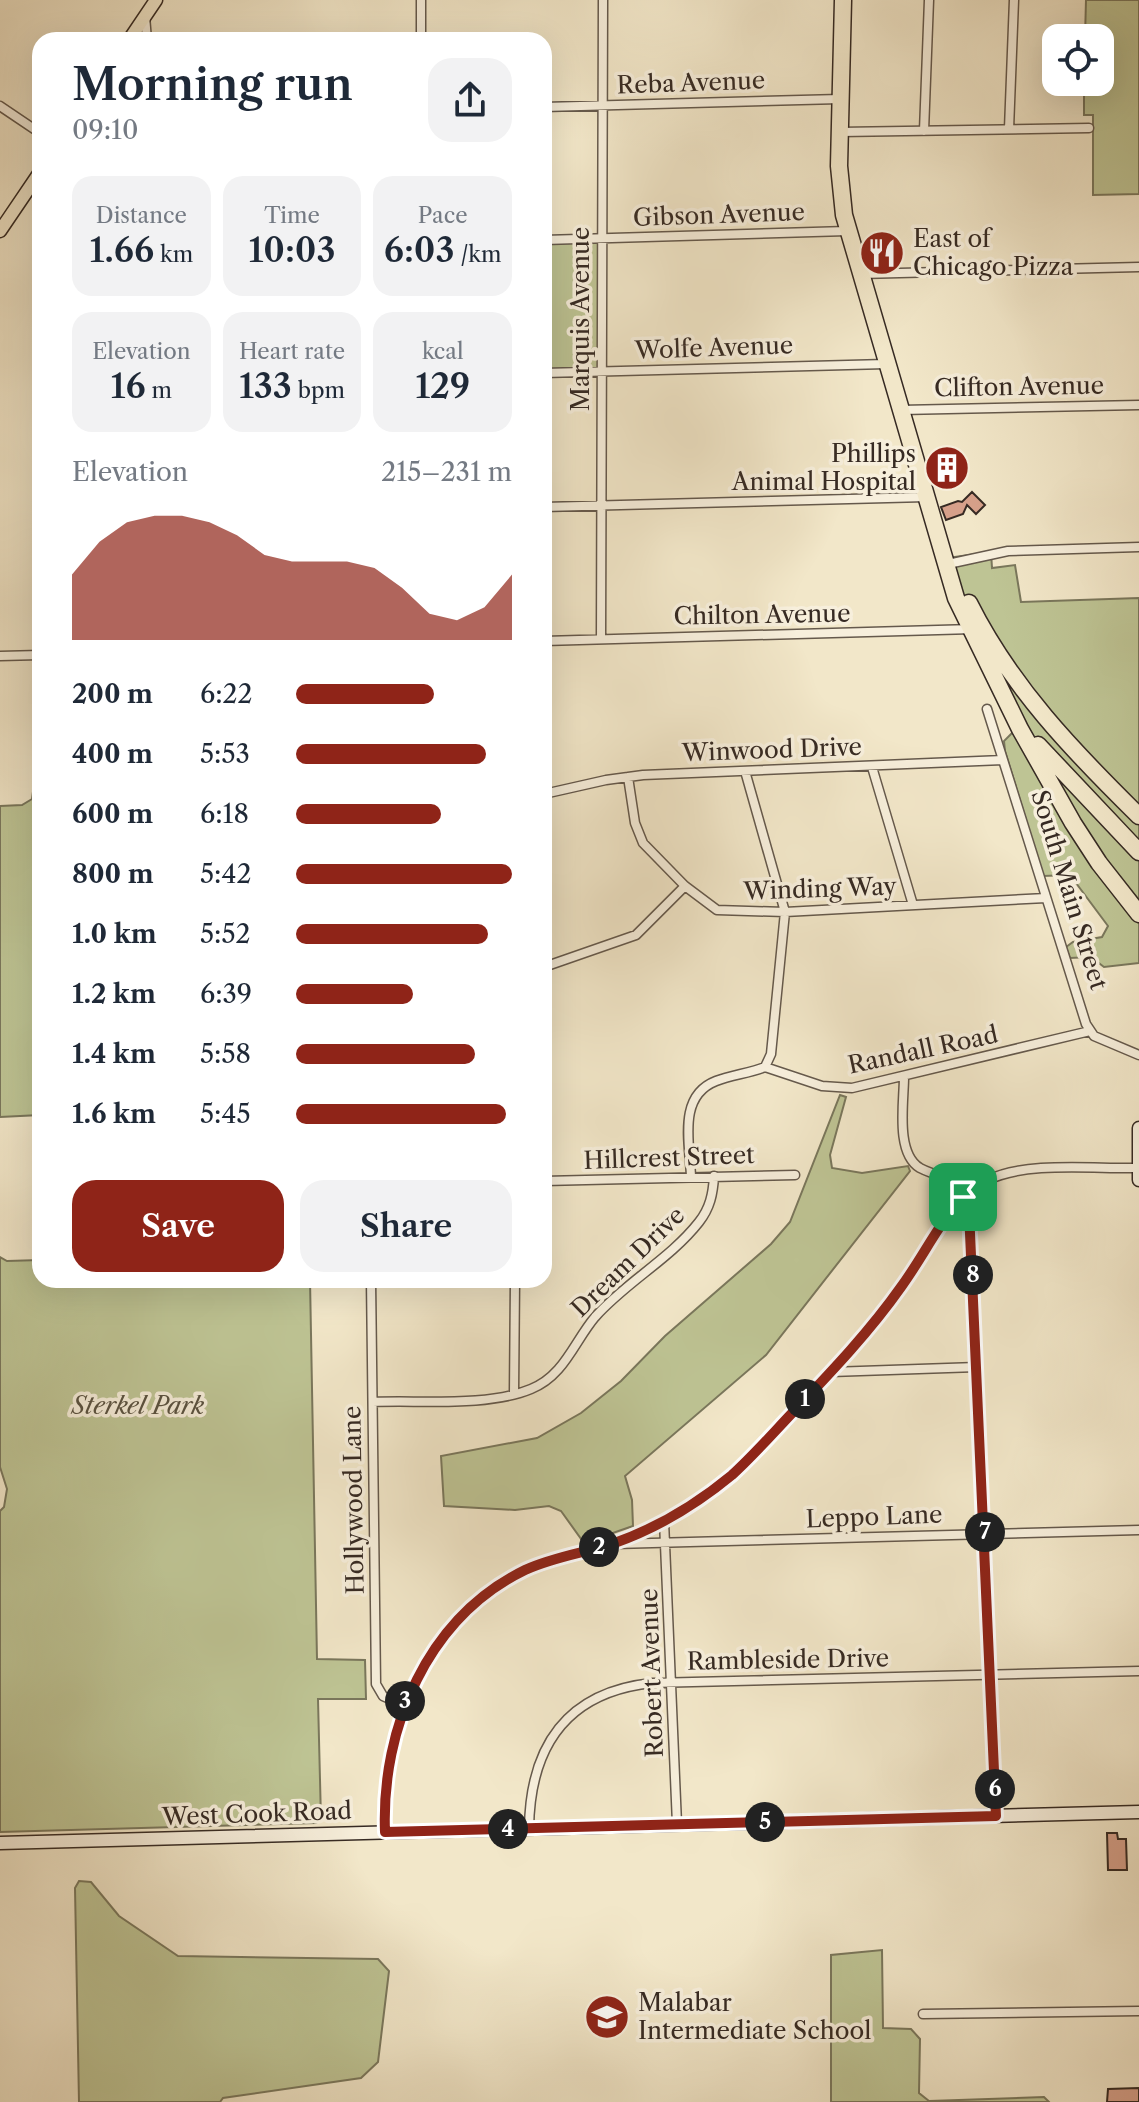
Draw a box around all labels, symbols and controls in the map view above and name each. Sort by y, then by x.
map controls [1042,24,1114,96]
button: locate [1042,24,1114,96]
text: Morning run [72,57,353,111]
button: share [428,58,512,142]
street label: Reba Avenue [616,65,766,100]
text: 09:10 [72,114,138,146]
street label: Gibson Avenue [633,197,805,232]
text: Distance [96,202,187,229]
text: Time [264,202,320,229]
text: Pace [418,202,468,229]
place label: East of Chicago Pizza [913,224,1074,281]
street label: Marquis Avenue [566,227,595,411]
text: 1.66 [90,229,154,271]
text: 10:03 [249,229,335,271]
text: 6:03 [384,229,455,271]
restaurant icon: East of Chicago Pizza [858,229,906,277]
text: km [154,241,193,268]
text: /km [455,241,502,268]
street label: Wolfe Avenue [633,330,794,365]
text: Elevation [92,338,190,365]
text: Heart rate [239,338,345,365]
text: kcal [422,338,463,365]
text: 16 [111,365,146,407]
text: 133 [239,365,292,407]
text: 129 [415,365,470,407]
street label: Clifton Avenue [934,371,1104,402]
text: m [146,377,172,404]
text: bpm [292,377,345,404]
place label: Phillips Animal Hospital [731,439,916,496]
building icon: Phillips Animal Hospital [923,444,971,492]
text: Elevation [72,456,188,488]
text: 215–231 m [381,456,512,488]
street label: Chilton Avenue [673,598,851,631]
text: 200 m [72,678,153,710]
text: 6:22 [200,678,252,710]
street label: Winwood Drive [681,732,862,767]
text: 400 m [72,738,153,770]
text: 5:53 [200,738,250,770]
street label: South Main Street [1025,787,1114,994]
text: 600 m [72,798,153,830]
text: 6:18 [200,798,249,830]
text: 800 m [72,858,154,890]
text: 5:42 [200,858,251,890]
street label: Winding Way [742,871,898,906]
text: 1.0 km [72,918,157,950]
text: 5:52 [200,918,250,950]
text: 1.2 km [72,978,156,1010]
text: 6:39 [200,978,252,1010]
street label: Randall Road [845,1019,1001,1080]
text: 1.4 km [72,1038,156,1070]
text: 5:58 [200,1038,251,1070]
text: 1.6 km [72,1098,156,1130]
text: 5:45 [200,1098,251,1130]
street label: Hillcrest Street [583,1140,756,1175]
pin [929,1163,997,1231]
icon: arrive [941,1175,985,1219]
button: Save [72,1180,284,1272]
button: Share [300,1180,512,1272]
street label: Dream Drive [565,1200,690,1323]
pin: 8 [953,1255,993,1295]
text: 8 [966,1261,980,1288]
pin: 1 [785,1379,825,1419]
text: 1 [800,1385,810,1412]
park label: Sterkel Park [70,1391,205,1420]
street label: Hollywood Lane [337,1405,370,1595]
street label: Leppo Lane [805,1500,943,1533]
pin: 7 [965,1512,1005,1552]
text: 7 [979,1518,991,1545]
pin: 2 [579,1527,619,1567]
text: 2 [593,1533,606,1560]
street label: Robert Avenue [634,1588,669,1758]
street label: Rambleside Drive [687,1643,889,1676]
pin: 3 [385,1681,425,1721]
text: 3 [399,1687,411,1714]
pin: 6 [975,1769,1015,1809]
text: 6 [988,1775,1002,1802]
street label: West Cook Road [161,1796,353,1831]
pin: 5 [745,1802,785,1842]
text: 5 [759,1808,771,1835]
pin: 4 [488,1809,528,1849]
text: 4 [501,1815,515,1842]
place label: Malabar Intermediate School [638,1988,871,2045]
school or university icon: Malabar Intermediate School [583,1993,631,2041]

